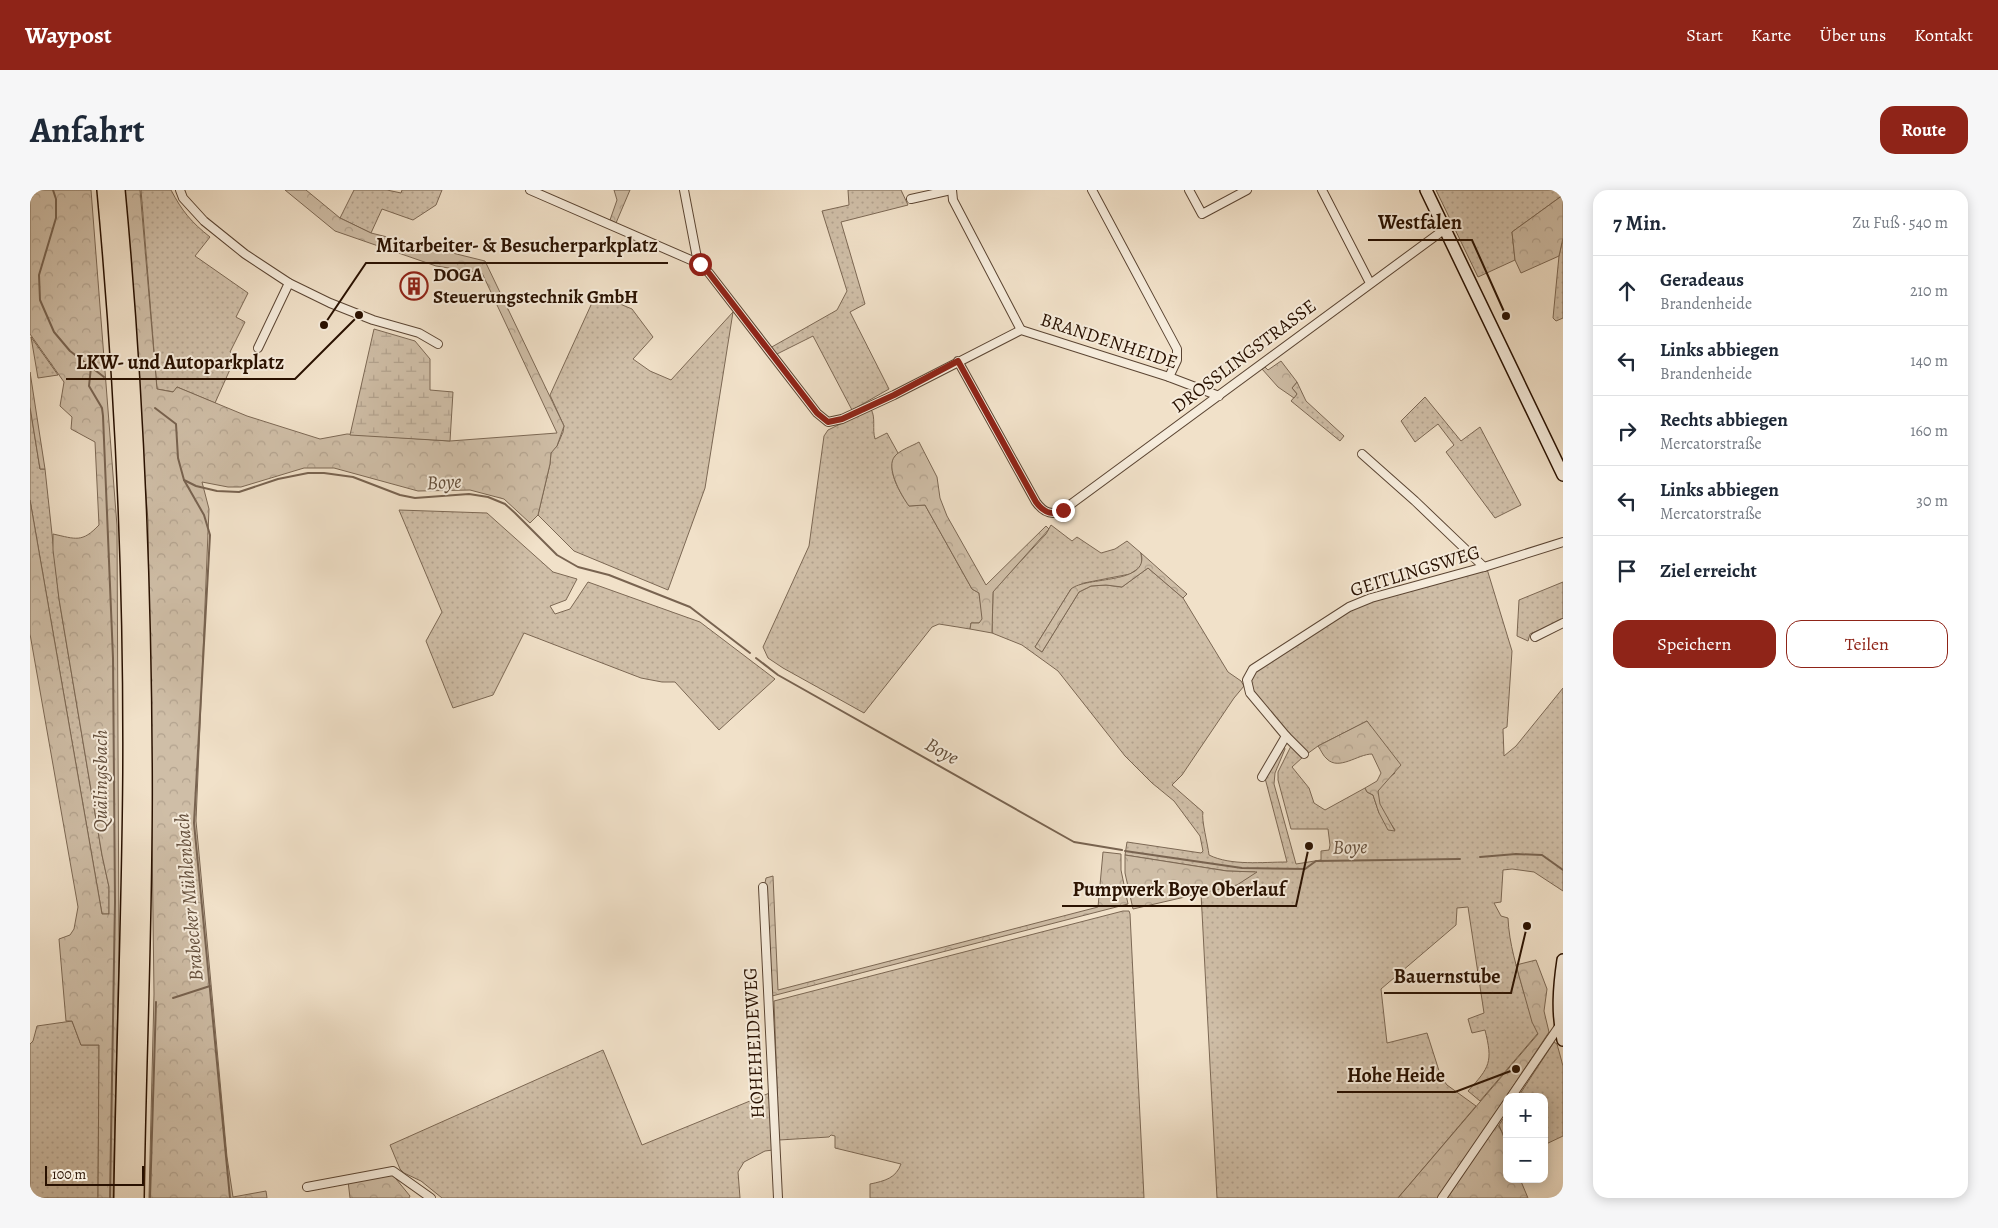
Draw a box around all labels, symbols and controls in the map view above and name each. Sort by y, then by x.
text: Waypost [25,19,112,51]
text: Start [1686,23,1723,47]
text: Karte [1751,23,1791,47]
text: Über uns [1819,23,1886,47]
text: Kontakt [1914,23,1973,47]
text: Anfahrt [30,106,145,154]
button: Route [1880,106,1968,154]
callout: Westfalen [1368,205,1472,240]
text: Westfalen [1377,209,1462,236]
text: 7 Min. [1613,209,1667,237]
text: Zu Fuß · 540 m [1852,212,1948,234]
callout: Mitarbeiter- & Besucherparkplatz [366,228,668,263]
text: Mitarbeiter- & Besucherparkplatz [376,232,658,259]
route start [689,253,712,276]
place label: DOGA Steuerungstechnik GmbH [433,262,638,310]
text: Geradeaus [1660,267,1744,293]
building icon: DOGA Steuerungstechnik GmbH [399,271,429,301]
icon: ahead [1613,277,1641,305]
text: 210 m [1910,280,1948,302]
street label: DROSSLINGSTRASSE [1166,293,1322,419]
text: Brandenheide [1660,293,1752,315]
street label: BRANDENHEIDE [1037,307,1181,375]
text: Links abbiegen [1660,337,1779,363]
callout: LKW- und Autoparkplatz [66,344,295,379]
icon: left [1613,347,1641,375]
text: LKW- und Autoparkplatz [76,349,284,376]
text: 140 m [1910,350,1948,372]
text: Brandenheide [1660,363,1752,385]
text: Rechts abbiegen [1660,407,1788,433]
icon: right [1613,417,1641,445]
text: 160 m [1910,420,1948,442]
text: Mercatorstraße [1660,433,1762,455]
water label: Boye [426,468,462,496]
text: Links abbiegen [1660,477,1779,503]
icon: left [1613,487,1641,515]
text: 30 m [1916,490,1948,512]
route end [1052,499,1075,522]
text: Mercatorstraße [1660,503,1762,525]
street label: GEITLINGSWEG [1347,539,1483,603]
icon: arrive [1613,557,1641,585]
text: Ziel erreicht [1660,558,1757,584]
button: Speichern [1613,620,1776,668]
button: Teilen [1786,620,1948,668]
water label: Quälingsbach [87,729,114,833]
water label: Boye [920,731,964,771]
water label: Brabecker Mühlenbach [168,812,210,982]
water label: Boye [1332,833,1368,861]
callout: Pumpwerk Boye Oberlauf [1062,871,1296,906]
text: Pumpwerk Boye Oberlauf [1072,876,1289,903]
callout: Bauernstube [1384,958,1511,993]
text: Bauernstube [1393,963,1501,990]
street label: HOHEHEIDEWEG [737,967,771,1119]
callout: Hohe Heide [1337,1057,1455,1092]
text: Hohe Heide [1347,1062,1445,1089]
map controls [1503,1093,1548,1183]
button: + [1503,1093,1548,1138]
button: − [1503,1138,1548,1183]
scale bar [45,1163,144,1186]
text: 100 m [52,1165,86,1184]

